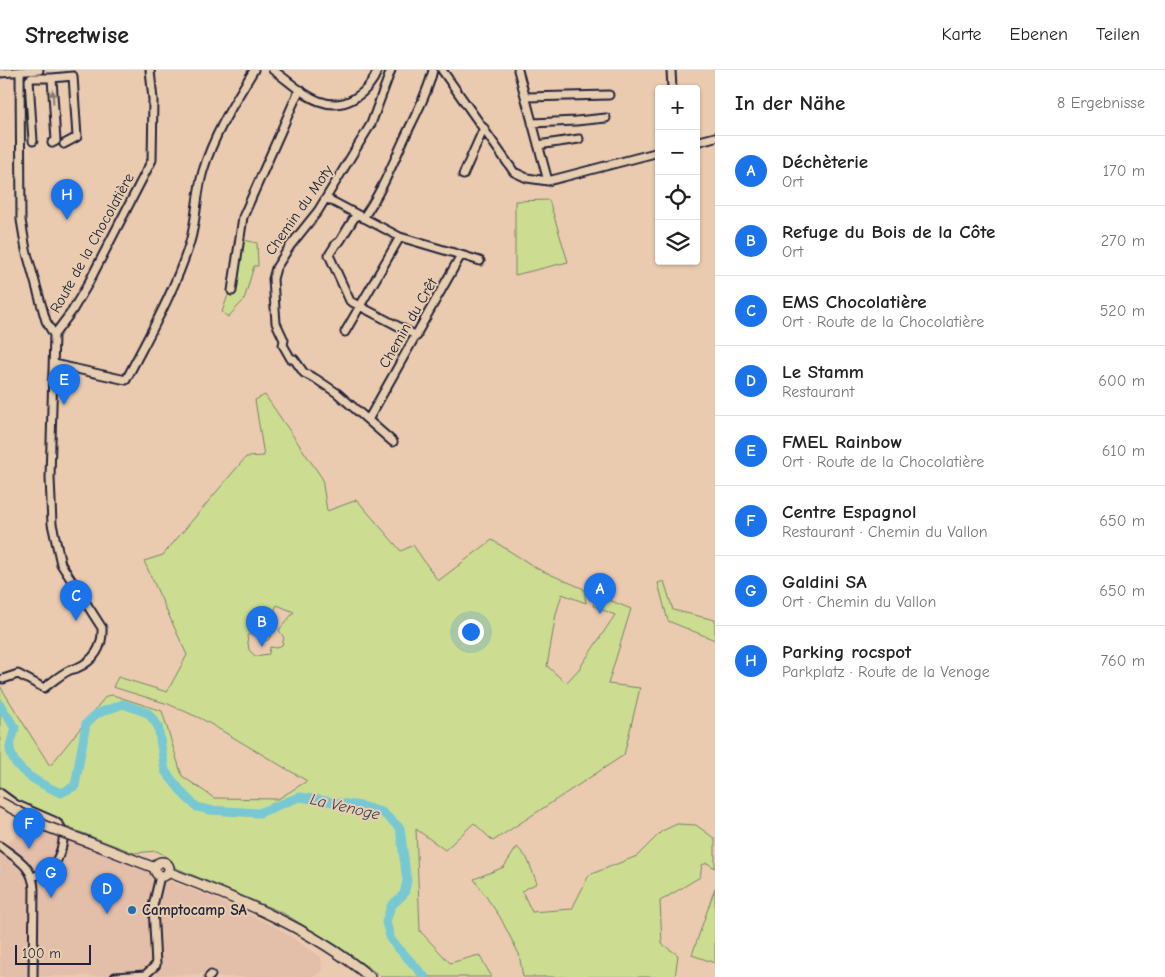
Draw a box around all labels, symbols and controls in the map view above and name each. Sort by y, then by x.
text: Streetwise [25,21,129,49]
text: Karte [941,24,982,45]
text: Ebenen [1010,24,1068,45]
text: Teilen [1096,24,1140,45]
map controls [655,85,700,265]
button: + [655,85,700,130]
one-way arrow [49,89,57,105]
text: In der Nähe [735,91,845,115]
text: 8 Ergebnisse [1057,94,1145,112]
button: − [655,130,700,175]
text: Déchèterie [782,151,868,173]
street label: Chemin du Moty [261,161,337,259]
text: A [747,162,755,180]
text: 170 m [1103,162,1145,180]
street label: Route de la Chocolatière [46,170,138,316]
text: Ort [782,173,803,191]
button: locate [655,175,700,220]
pin: H [51,179,83,220]
button: layers [655,220,700,265]
text: Refuge du Bois de la Côte [782,221,995,243]
text: B [746,232,756,250]
text: 270 m [1101,232,1145,250]
text: Ort [782,243,803,261]
street label: Chemin du Crêt [375,274,441,371]
text: EMS Chocolatière [782,291,926,313]
text: C [746,302,756,320]
text: 520 m [1100,302,1145,320]
text: Ort · Route de la Chocolatière [782,313,984,331]
text: Le Stamm [782,361,864,383]
pin: E [48,364,80,405]
text: D [746,372,756,390]
text: 600 m [1098,372,1145,390]
text: Restaurant [782,383,854,401]
text: FMEL Rainbow [782,431,902,453]
text: E [746,442,756,460]
text: 610 m [1102,442,1145,460]
text: Ort · Route de la Chocolatière [782,453,984,471]
text: Centre Espagnol [782,501,916,523]
text: F [746,512,756,530]
text: 650 m [1099,512,1145,530]
text: Restaurant · Chemin du Vallon [782,523,988,541]
text: Galdini SA [782,571,867,593]
pin: A [584,573,616,614]
pin: C [60,580,92,621]
text: G [745,582,757,600]
text: 650 m [1099,582,1145,600]
text: Ort · Chemin du Vallon [782,593,936,611]
pin: B [246,606,278,647]
your location [458,619,484,645]
text: Parking rocspot [782,641,911,663]
text: H [745,652,757,670]
text: 760 m [1101,652,1145,670]
text: Parkplatz · Route de la Venoge [782,663,990,681]
water label: La Venoge [308,790,382,824]
pin: F [13,808,45,849]
pin: G [35,857,67,898]
pin: D [91,873,123,914]
place label: Camptocamp SA [142,901,248,919]
marker: Camptocamp SA [126,904,138,916]
scale bar [15,942,91,965]
text: 100 m [22,945,61,962]

